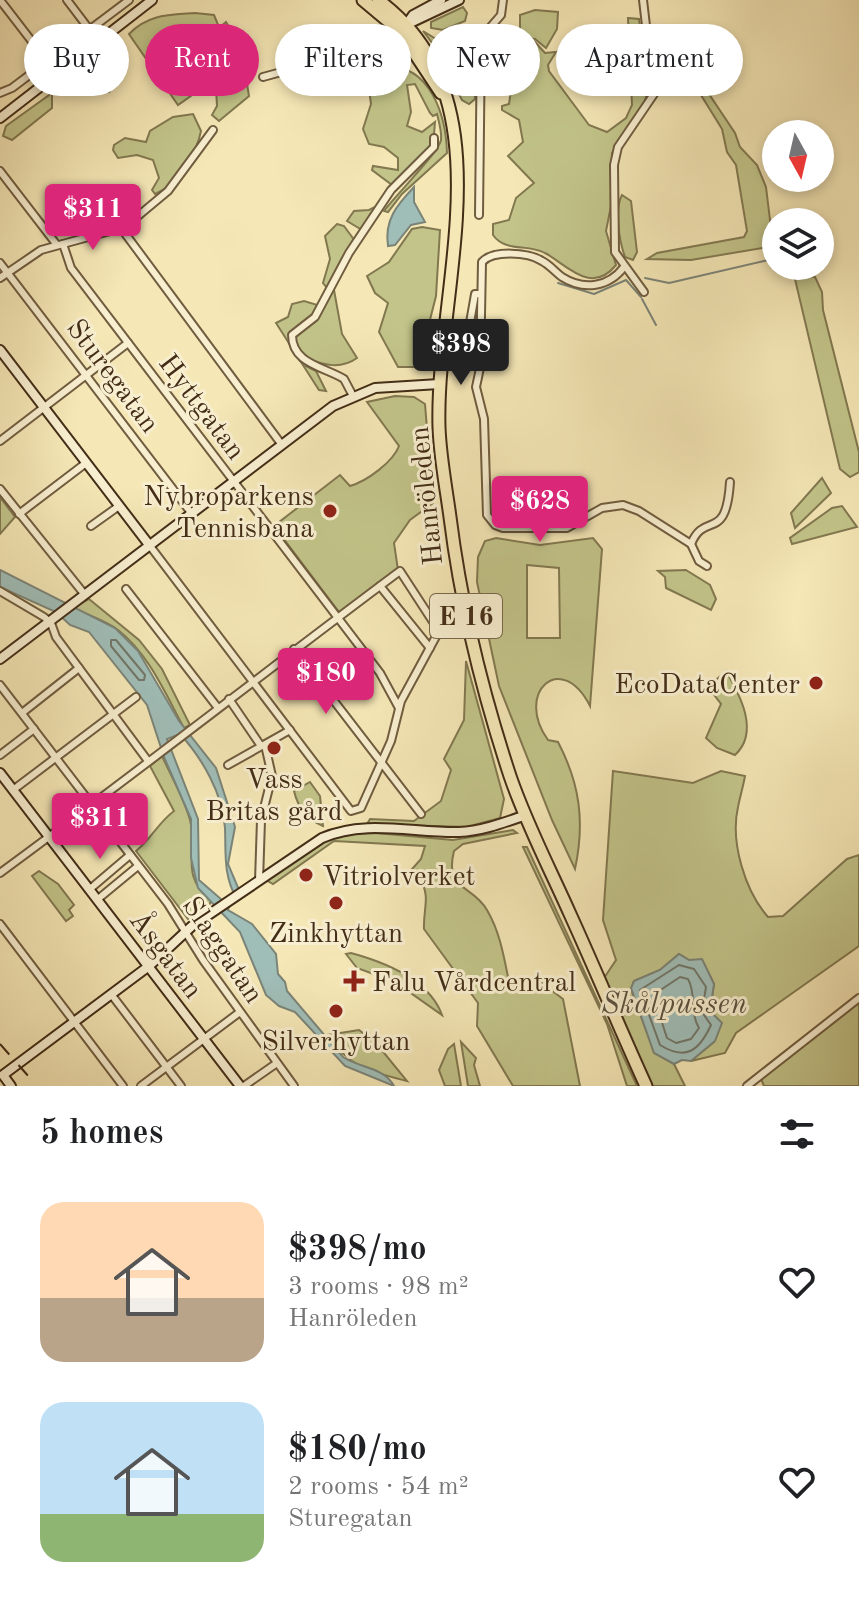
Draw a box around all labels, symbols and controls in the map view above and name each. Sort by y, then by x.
chip: Buy [24,24,129,96]
chip: Rent [145,24,259,96]
chip: Filters [275,24,411,96]
chip: New [427,24,540,96]
chip: Apartment [556,24,743,96]
north arrow [762,120,834,192]
map controls [762,120,834,280]
pin: $311 [46,184,140,252]
text: $311 [63,197,123,223]
button: layers [762,208,834,280]
street label: Sturegatan [60,315,163,439]
pin: $398 [414,319,508,387]
text: $398 [431,332,491,358]
street label: Hyttgatan [152,350,249,466]
street label: Hanröleden [407,425,449,566]
pin: $628 [493,476,587,544]
place label: Nybroparkens Tennisbana [143,484,314,544]
text: $628 [510,489,570,515]
marker: Nybroparkens Tennisbana [321,502,339,520]
road number: E 16 [430,594,502,638]
pin: $180 [279,648,373,716]
text: $180 [296,661,356,687]
place label: EcoDataCenter [614,672,800,700]
marker: EcoDataCenter [807,674,825,692]
marker: Vass Britas gård [265,739,283,757]
place label: Vass Britas gård [205,767,343,827]
pin: $311 [53,793,147,861]
text: $311 [70,806,130,832]
place label: Vitriolverket [322,864,475,892]
marker: Vitriolverket [297,866,315,884]
street label: Slaggatan [176,892,267,1009]
marker: Zinkhyttan [327,894,345,912]
street label: Åsgatan [123,904,210,1005]
place label: Zinkhyttan [269,921,403,949]
marker: Falu Vårdcentral [343,970,365,992]
place label: Falu Vårdcentral [372,970,576,998]
water label: Skålpussen [601,990,747,1020]
marker: Silverhyttan [327,1002,345,1020]
place label: Silverhyttan [262,1029,410,1057]
icon: filters [775,1112,819,1156]
text: 5 homes [40,1117,163,1151]
text: $398/mo [288,1233,427,1267]
icon: home [104,1234,200,1330]
icon: heart [775,1260,819,1304]
text: 3 rooms · 98 m² [288,1274,469,1300]
text: Hanröleden [288,1306,417,1332]
text: $180/mo [288,1433,427,1467]
icon: home [104,1434,200,1530]
icon: heart [775,1460,819,1504]
text: 2 rooms · 54 m² [288,1474,469,1500]
text: Sturegatan [288,1506,413,1532]

